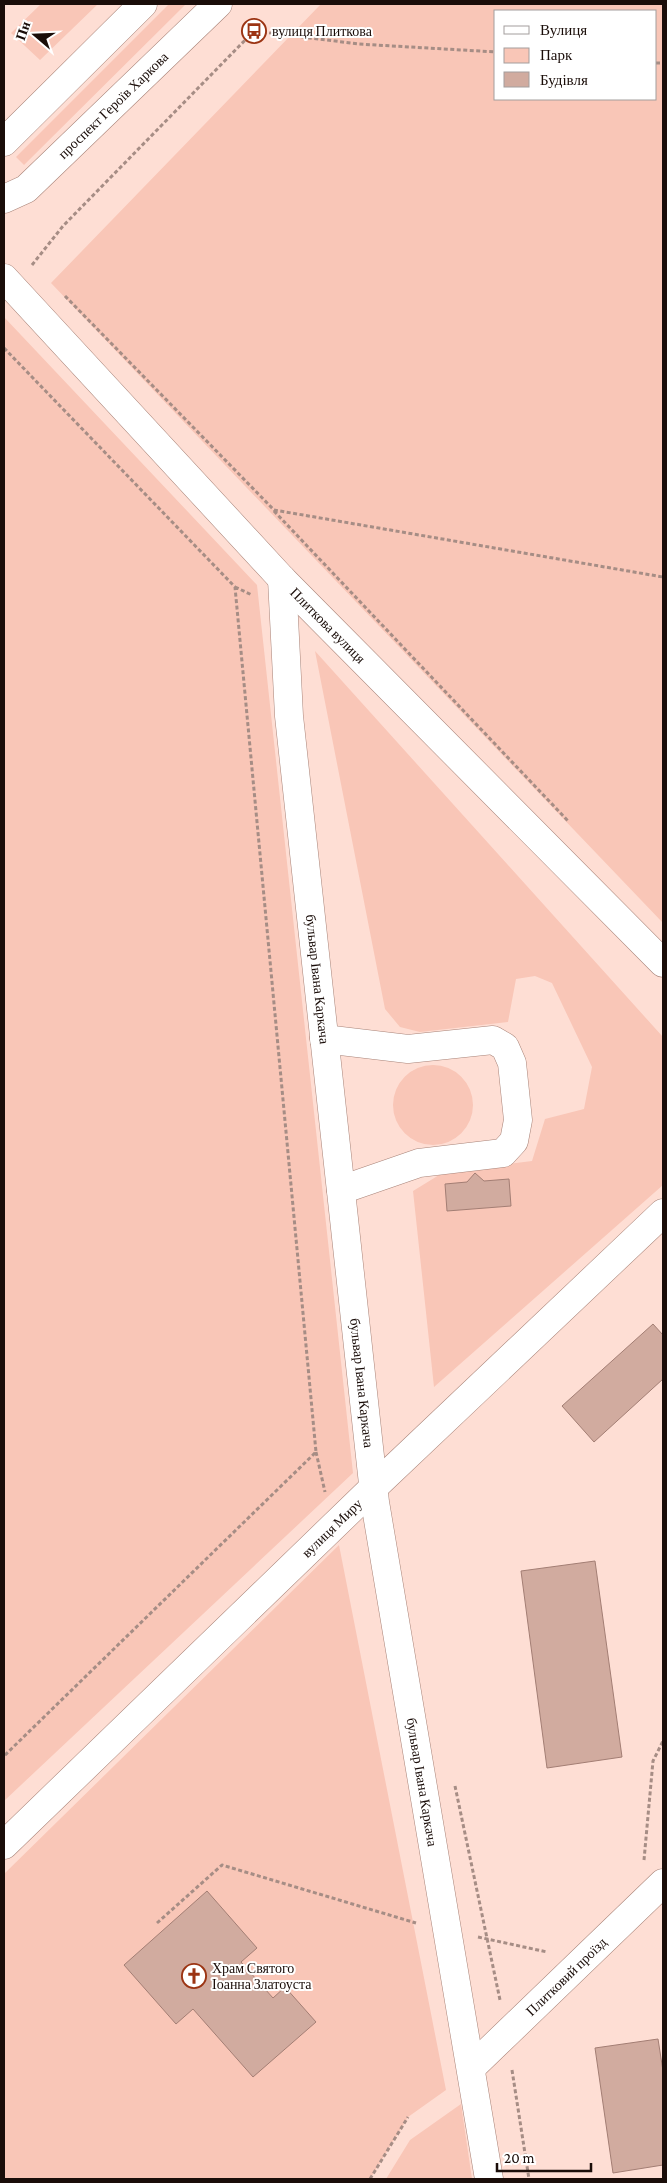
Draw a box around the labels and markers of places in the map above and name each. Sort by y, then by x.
bus stop icon: вулиця Плиткова [241,18,267,44]
place label: вулиця Плиткова [272,23,373,39]
place label: Храм Святого Іоанна Златоуста [212,1960,312,1992]
church icon: Храм Святого Іоанна Златоуста [181,1963,207,1989]

